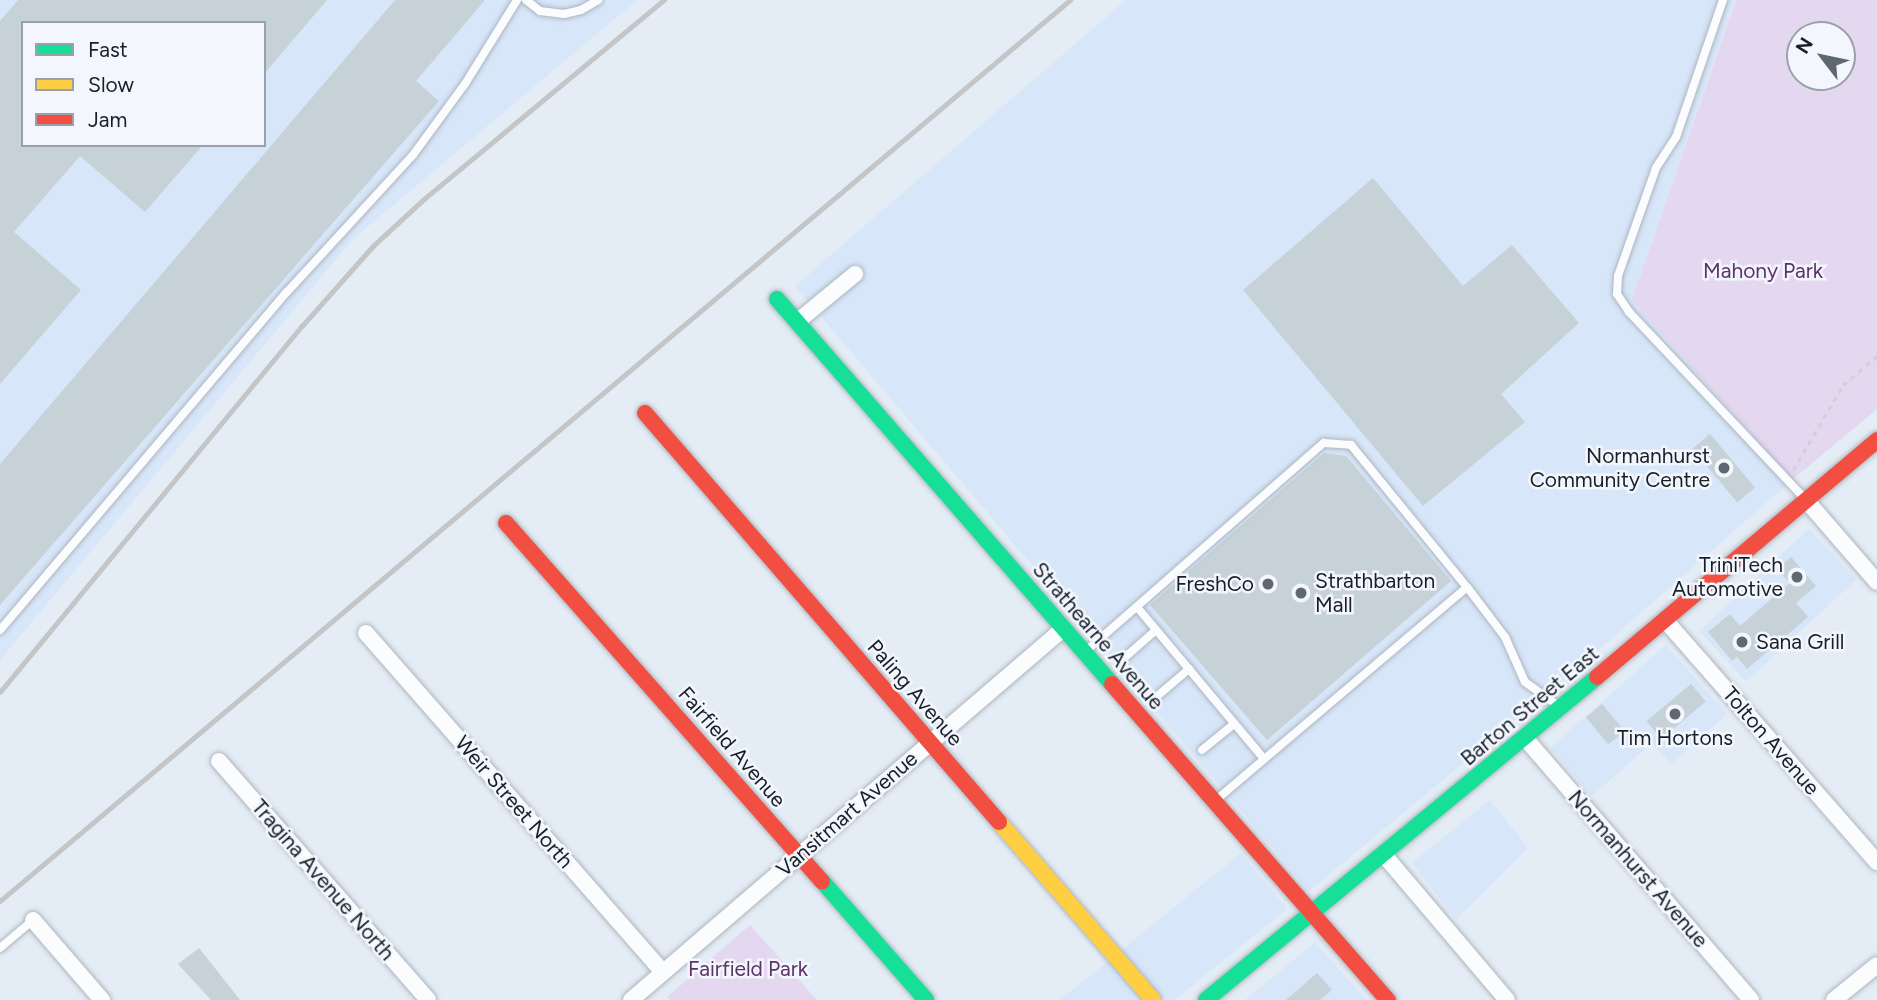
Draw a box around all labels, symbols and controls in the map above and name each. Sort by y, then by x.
legend [21,21,266,147]
north arrow [1786,21,1856,91]
text: N [1791,33,1818,58]
text: Fast [88,37,128,62]
text: Slow [88,72,134,97]
text: Jam [88,107,127,132]
park label: Mahony Park [1703,258,1823,284]
place label: Normanhurst Community Centre [1530,443,1710,493]
marker: Normanhurst Community Centre [1716,460,1732,476]
place label: TriniTech Automotive [1672,552,1783,602]
street label: Strathearne Avenue [1027,557,1169,715]
place label: Strathbarton Mall [1315,568,1435,618]
marker: TriniTech Automotive [1789,569,1805,585]
place label: FreshCo [1175,571,1254,597]
marker: FreshCo [1260,576,1276,592]
marker: Strathbarton Mall [1293,585,1309,601]
place label: Sana Grill [1756,629,1844,655]
marker: Sana Grill [1734,634,1750,650]
street label: Paling Avenue [862,635,968,751]
street label: Barton Street East [1456,641,1604,771]
street label: Fairfield Avenue [673,682,791,812]
street label: Tolton Avenue [1717,682,1825,800]
marker: Tim Hortons [1667,706,1683,722]
place label: Tim Hortons [1617,725,1733,751]
street label: Weir Street North [450,731,578,873]
street label: Vansitmart Avenue [771,746,923,882]
street label: Normanhurst Avenue [1563,785,1713,953]
street label: Tragina Avenue North [246,795,400,965]
park label: Fairfield Park [688,956,808,982]

